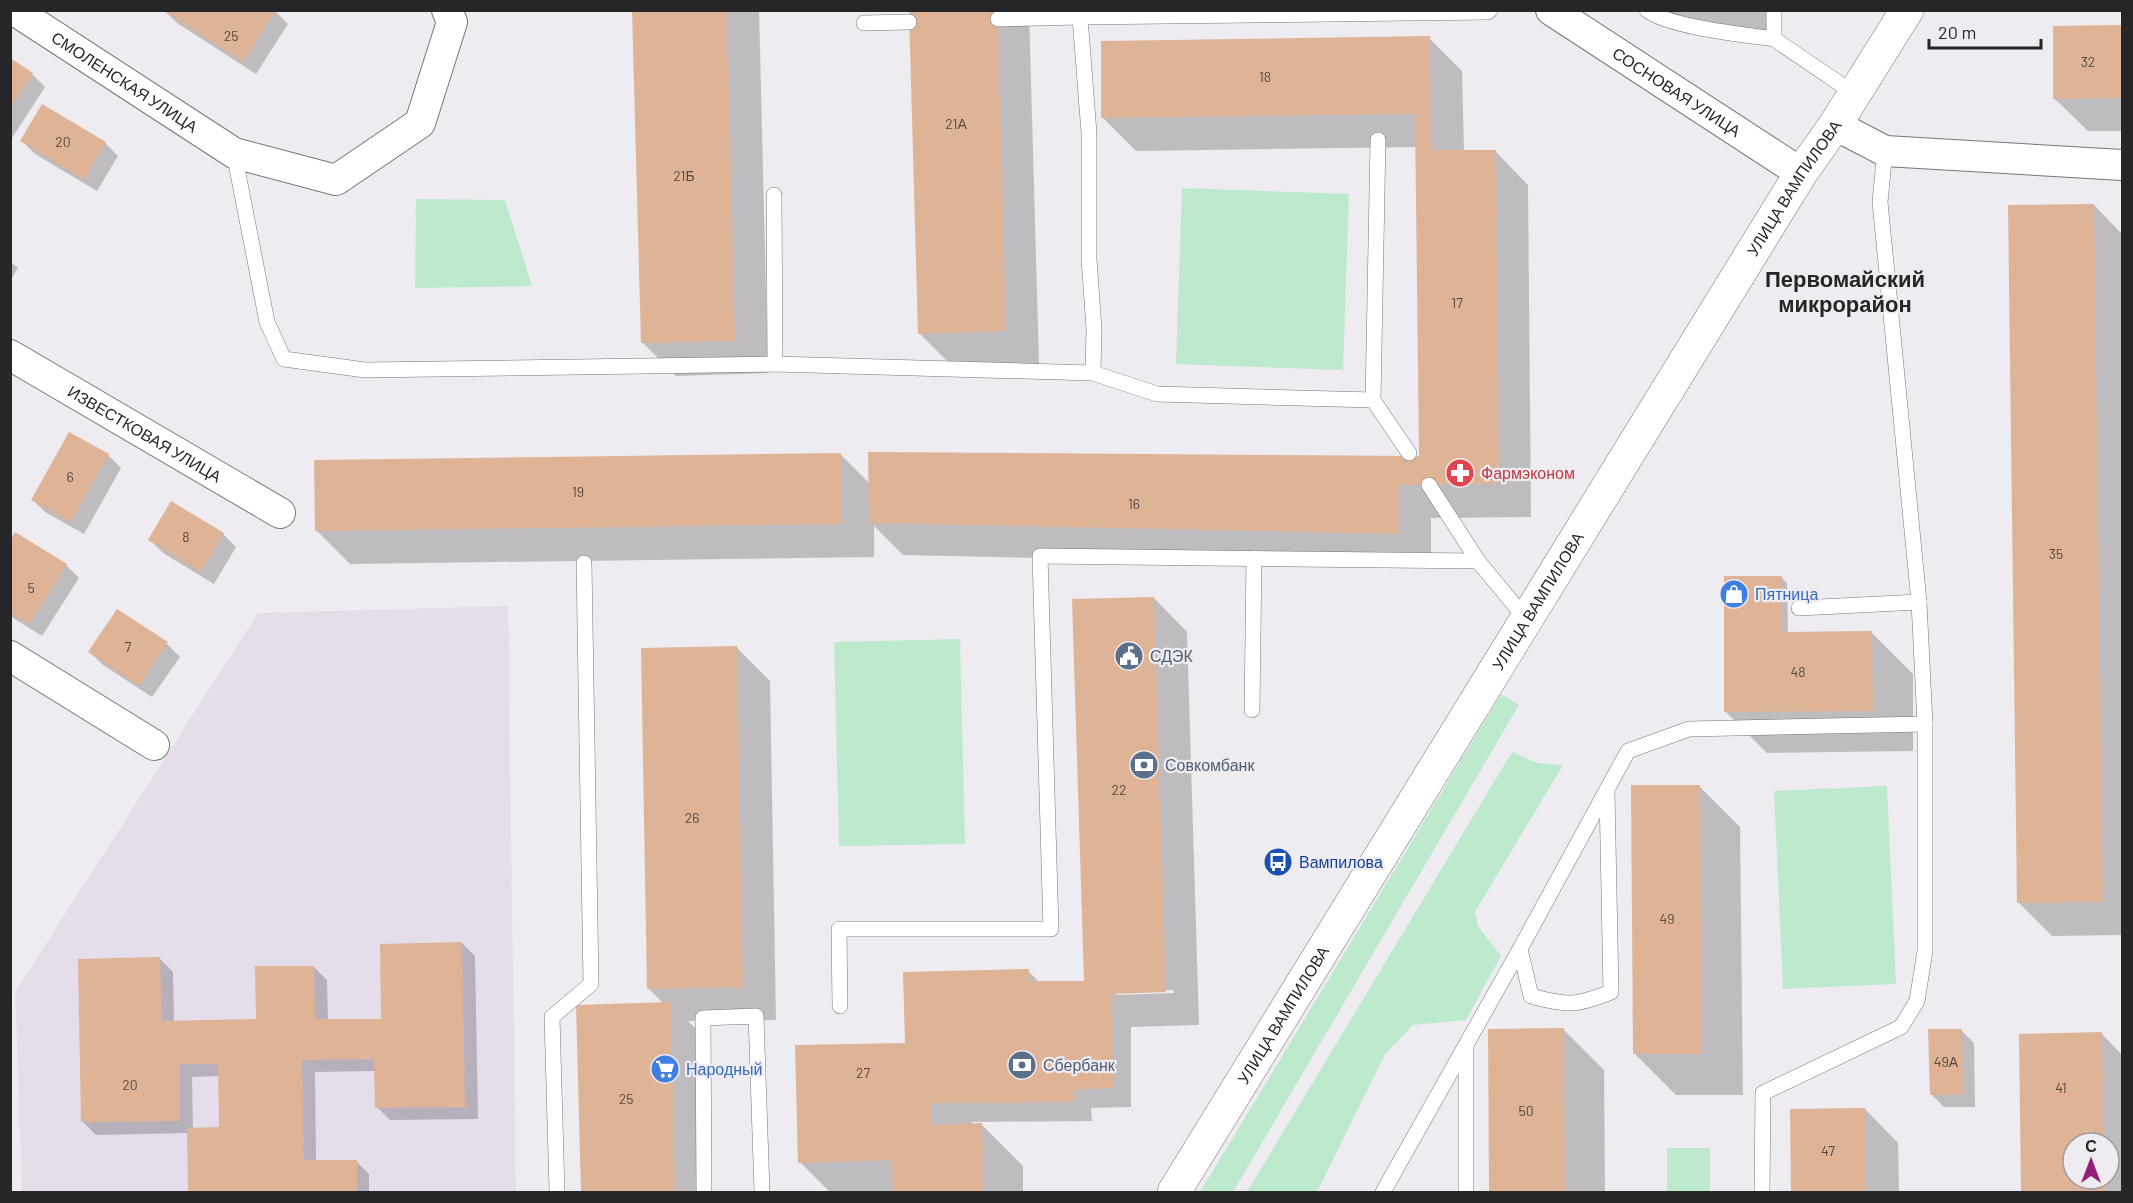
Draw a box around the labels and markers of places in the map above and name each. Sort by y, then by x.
pharmacy icon: Фармэконом [1444,457,1476,489]
place label: Фармэконом [1481,463,1575,482]
shop icon: Пятница [1718,578,1750,610]
place label: Пятница [1755,584,1818,603]
public building icon: СДЭК [1113,640,1145,672]
place label: СДЭК [1150,646,1194,665]
bank icon: Совкомбанк [1128,749,1160,781]
place label: Совкомбанк [1165,755,1255,774]
bus stop icon: Вампилова [1262,846,1294,878]
place label: Вампилова [1299,852,1383,871]
bank icon: Сбербанк [1006,1049,1038,1081]
supermarket icon: Народный [649,1053,681,1085]
place label: Сбербанк [1043,1055,1116,1074]
place label: Народный [686,1059,763,1078]

